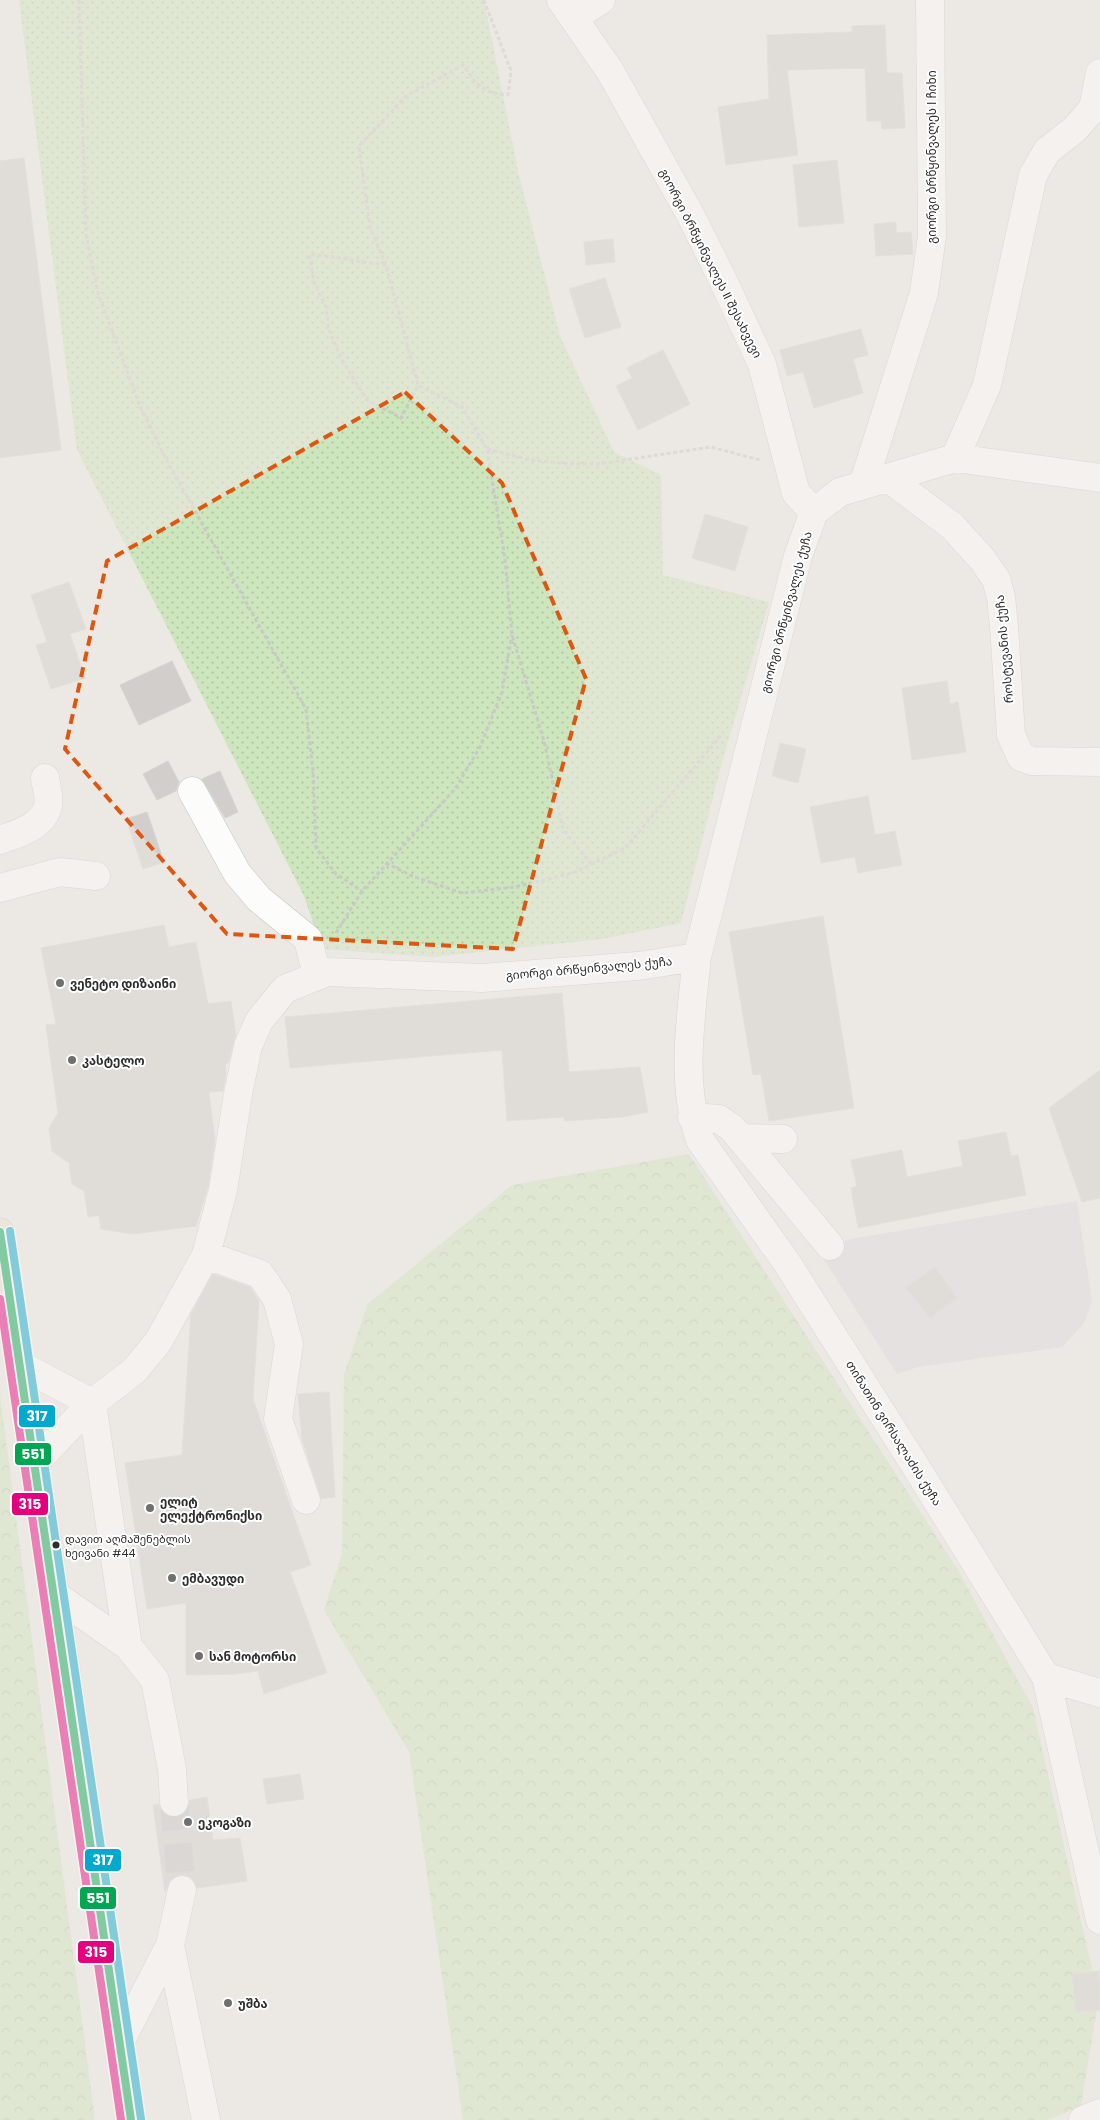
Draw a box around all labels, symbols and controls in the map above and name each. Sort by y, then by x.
street label: გიორგი ბრწყინვალეს I ჩიხი [923,70,940,244]
street label: გიორგი ბრწყინვალეს II შესახვევი [656,165,766,361]
street label: გიორგი ბრწყინვალეს ქუჩა [756,529,816,695]
street label: როსტევანის ქუჩა [991,594,1017,704]
street label: გიორგი ბრწყინვალეს ქუჩა [505,952,673,984]
place label: ვენეტო დიზაინი [70,975,176,992]
marker: ვენეტო დიზაინი [54,977,66,989]
place label: კასტელო [82,1052,144,1069]
marker: კასტელო [66,1054,78,1066]
street label: თინათინ ვირსალაძის ქუჩა [842,1357,946,1509]
line badge: 317 [18,1404,56,1428]
text: 317 [26,1406,48,1426]
line badge: 551 [14,1442,52,1466]
text: 551 [21,1444,45,1464]
line badge: 315 [11,1492,49,1516]
place label: ელიტ ელექტრონიქსი [160,1493,262,1524]
text: 315 [19,1494,41,1514]
marker: ელიტ ელექტრონიქსი [144,1502,156,1514]
place label: დავით აღმაშენებლის ხეივანი #44 [65,1531,191,1561]
marker: დავით აღმაშენებლის ხეივანი #44 [51,1540,61,1550]
place label: ემბავუდი [182,1570,244,1587]
marker: ემბავუდი [166,1572,178,1584]
place label: სან მოტორსი [209,1648,296,1665]
marker: სან მოტორსი [193,1650,205,1662]
place label: ეკოგაზი [198,1814,251,1831]
marker: ეკოგაზი [182,1816,194,1828]
line badge: 317 [84,1848,122,1872]
text: 317 [92,1850,114,1870]
line badge: 551 [79,1886,117,1910]
text: 551 [86,1888,110,1908]
line badge: 315 [77,1940,115,1964]
text: 315 [85,1942,107,1962]
place label: უშბა [238,1995,268,2012]
marker: უშბა [222,1997,234,2009]

